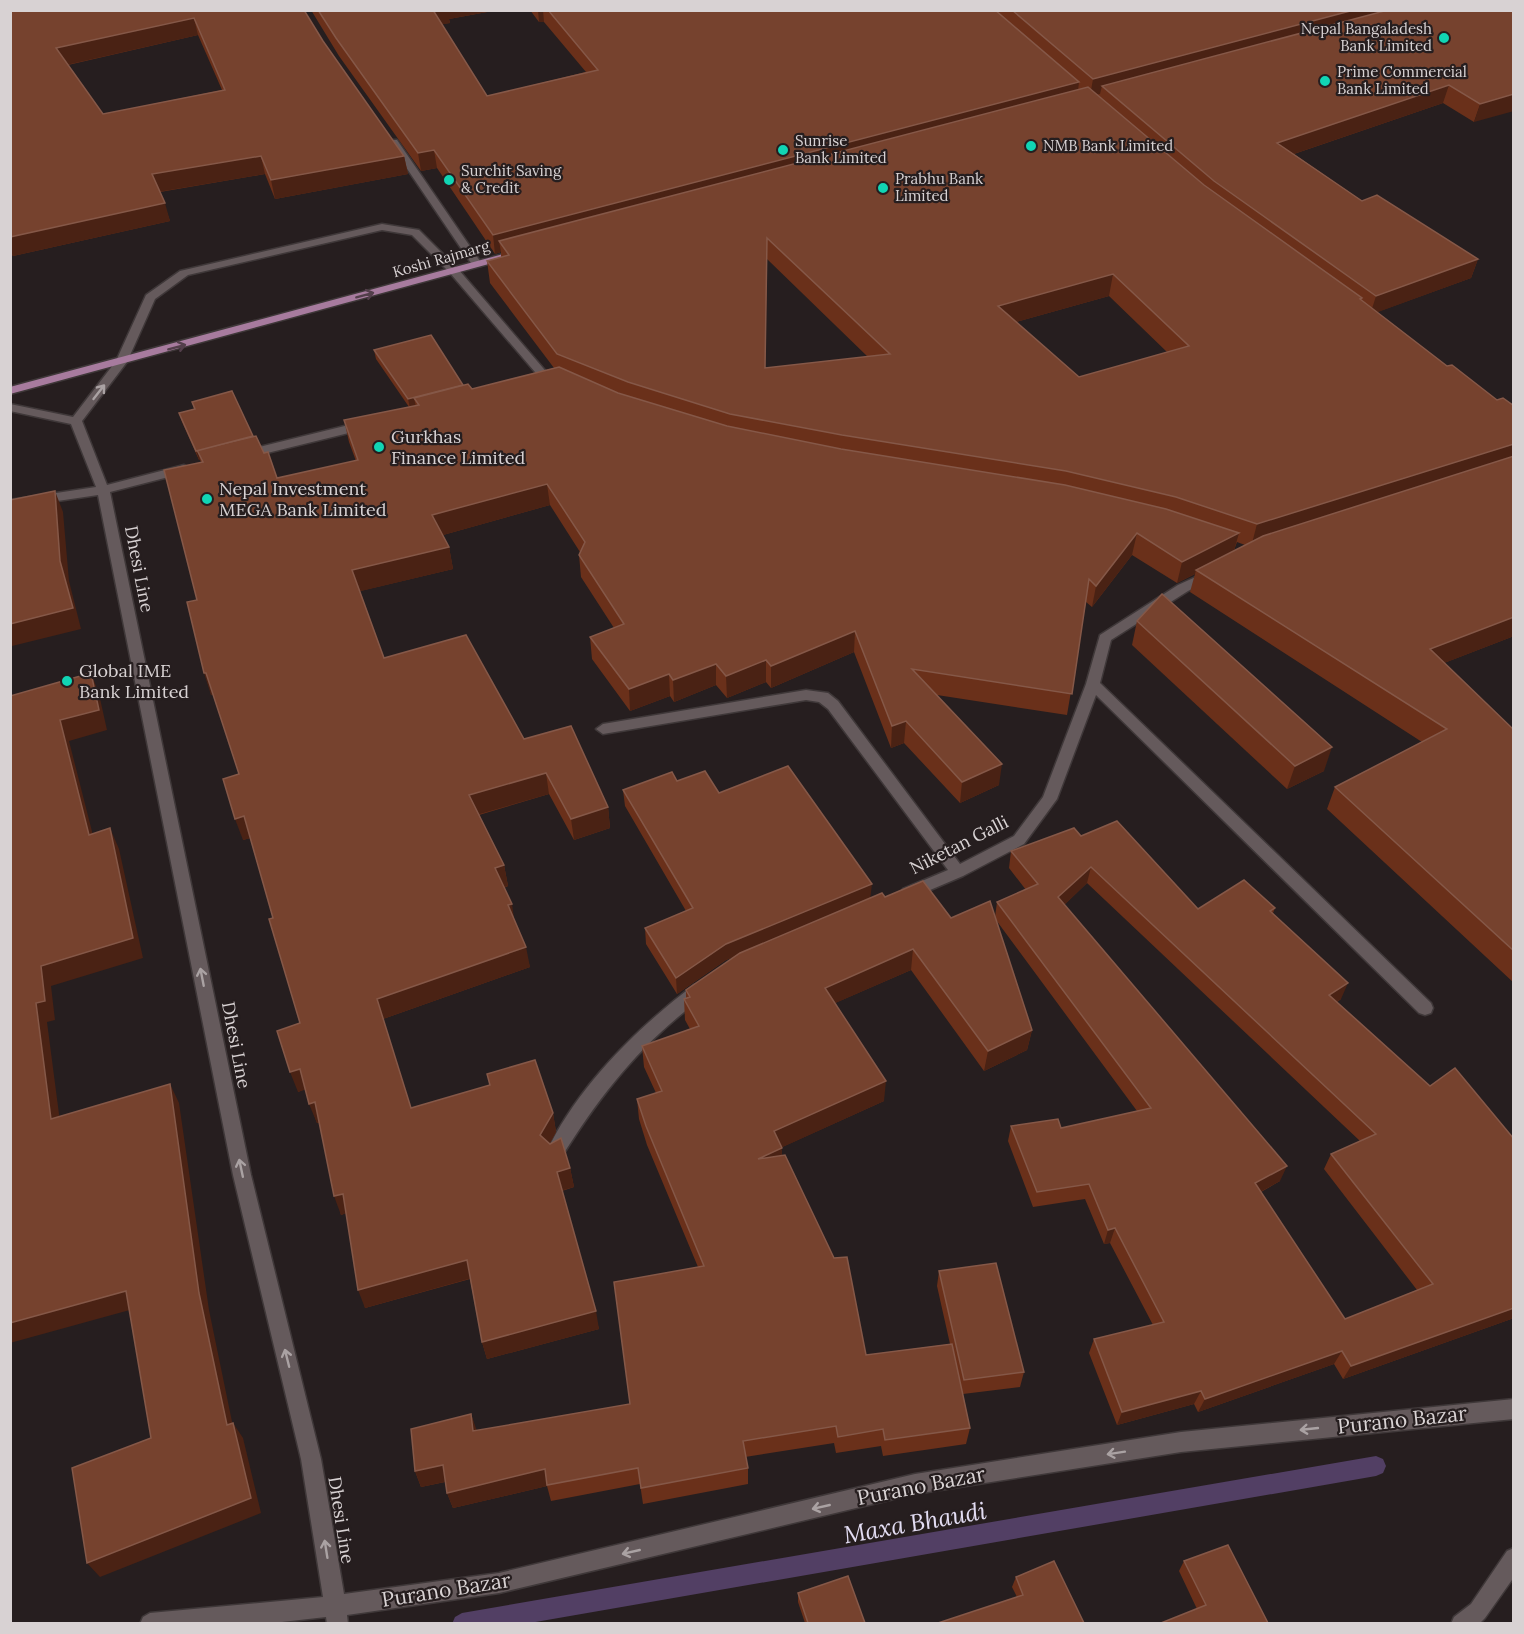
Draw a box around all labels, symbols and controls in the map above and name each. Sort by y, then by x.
place label: Nepal Bangaladesh Bank Limited [1301,19,1432,55]
marker: Nepal Bangaladesh Bank Limited [1437,31,1451,45]
place label: Prime Commercial Bank Limited [1337,62,1467,98]
marker: Prime Commercial Bank Limited [1318,74,1332,88]
place label: Sunrise Bank Limited [795,131,887,167]
place label: NMB Bank Limited [1043,136,1173,155]
marker: NMB Bank Limited [1024,139,1038,153]
marker: Sunrise Bank Limited [776,143,790,157]
place label: Surchit Saving & Credit [461,161,562,197]
place label: Prabhu Bank Limited [895,169,983,205]
marker: Surchit Saving & Credit [442,173,456,187]
marker: Prabhu Bank Limited [876,181,890,195]
street label: Koshi Rajmarg [390,235,492,281]
one-way arrow [355,289,374,300]
one-way arrow [167,341,186,352]
one-way arrow [92,384,105,400]
place label: Gurkhas Finance Limited [391,425,525,469]
marker: Gurkhas Finance Limited [372,440,386,454]
place label: Nepal Investment MEGA Bank Limited [219,477,387,521]
marker: Nepal Investment MEGA Bank Limited [200,492,214,506]
street label: Dhesi Line [120,524,159,615]
place label: Global IME Bank Limited [79,659,189,703]
marker: Global IME Bank Limited [60,674,74,688]
street label: Niketan Galli [906,810,1012,879]
one-way arrow [196,968,207,988]
street label: Dhesi Line [217,1000,256,1091]
one-way arrow [235,1159,246,1179]
one-way arrow [280,1349,292,1368]
street label: Purano Bazar [1336,1399,1468,1440]
one-way arrow [1300,1424,1319,1435]
one-way arrow [1106,1447,1126,1458]
street label: Purano Bazar [854,1460,987,1511]
street label: Dhesi Line [323,1475,360,1565]
water label: Maxa Bhaudi [841,1495,989,1550]
one-way arrow [811,1501,830,1513]
one-way arrow [320,1539,331,1559]
one-way arrow [622,1546,641,1558]
street label: Purano Bazar [380,1566,512,1613]

